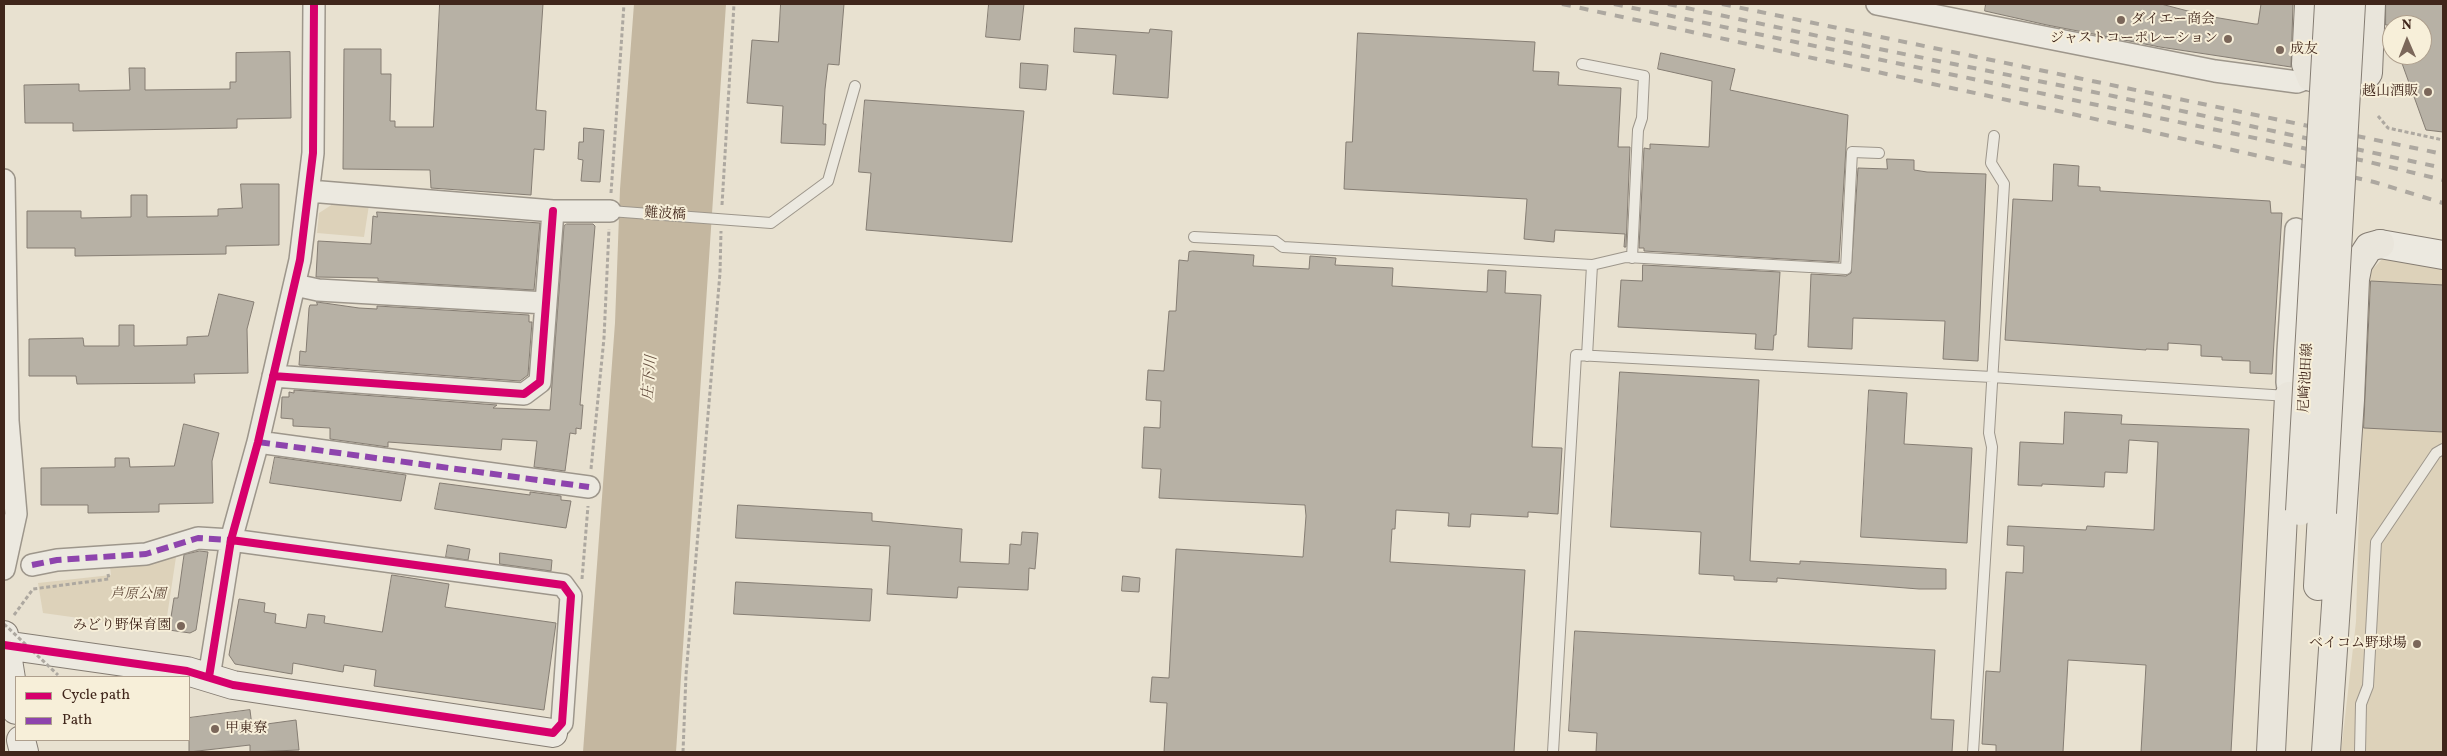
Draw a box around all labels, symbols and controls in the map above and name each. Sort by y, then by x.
place label: ダイエー商会 [2131,12,2215,28]
marker: ダイエー商会 [2115,14,2127,26]
north arrow [2382,15,2432,65]
text: N [2401,16,2412,35]
place label: ジャストコーポレーション [2050,31,2218,47]
marker: ジャストコーポレーション [2222,33,2234,45]
place label: 成友 [2290,42,2318,58]
marker: 成友 [2274,44,2286,56]
place label: 越山酒販 [2362,84,2418,100]
marker: 越山酒販 [2422,86,2434,98]
street label: 難波橋 [644,206,686,224]
street label: 尼崎池田線 [2297,343,2317,413]
water label: 庄下川 [640,355,662,401]
park label: 芦原公園 [110,587,166,603]
place label: みどり野保育園 [73,618,171,634]
marker: みどり野保育園 [175,620,187,632]
place label: ベイコム野球場 [2309,636,2407,652]
marker: ベイコム野球場 [2411,638,2423,650]
legend [15,676,190,741]
text: Cycle path [62,685,130,706]
text: Path [62,710,92,731]
place label: 甲東寮 [225,721,267,737]
marker: 甲東寮 [209,723,221,735]

